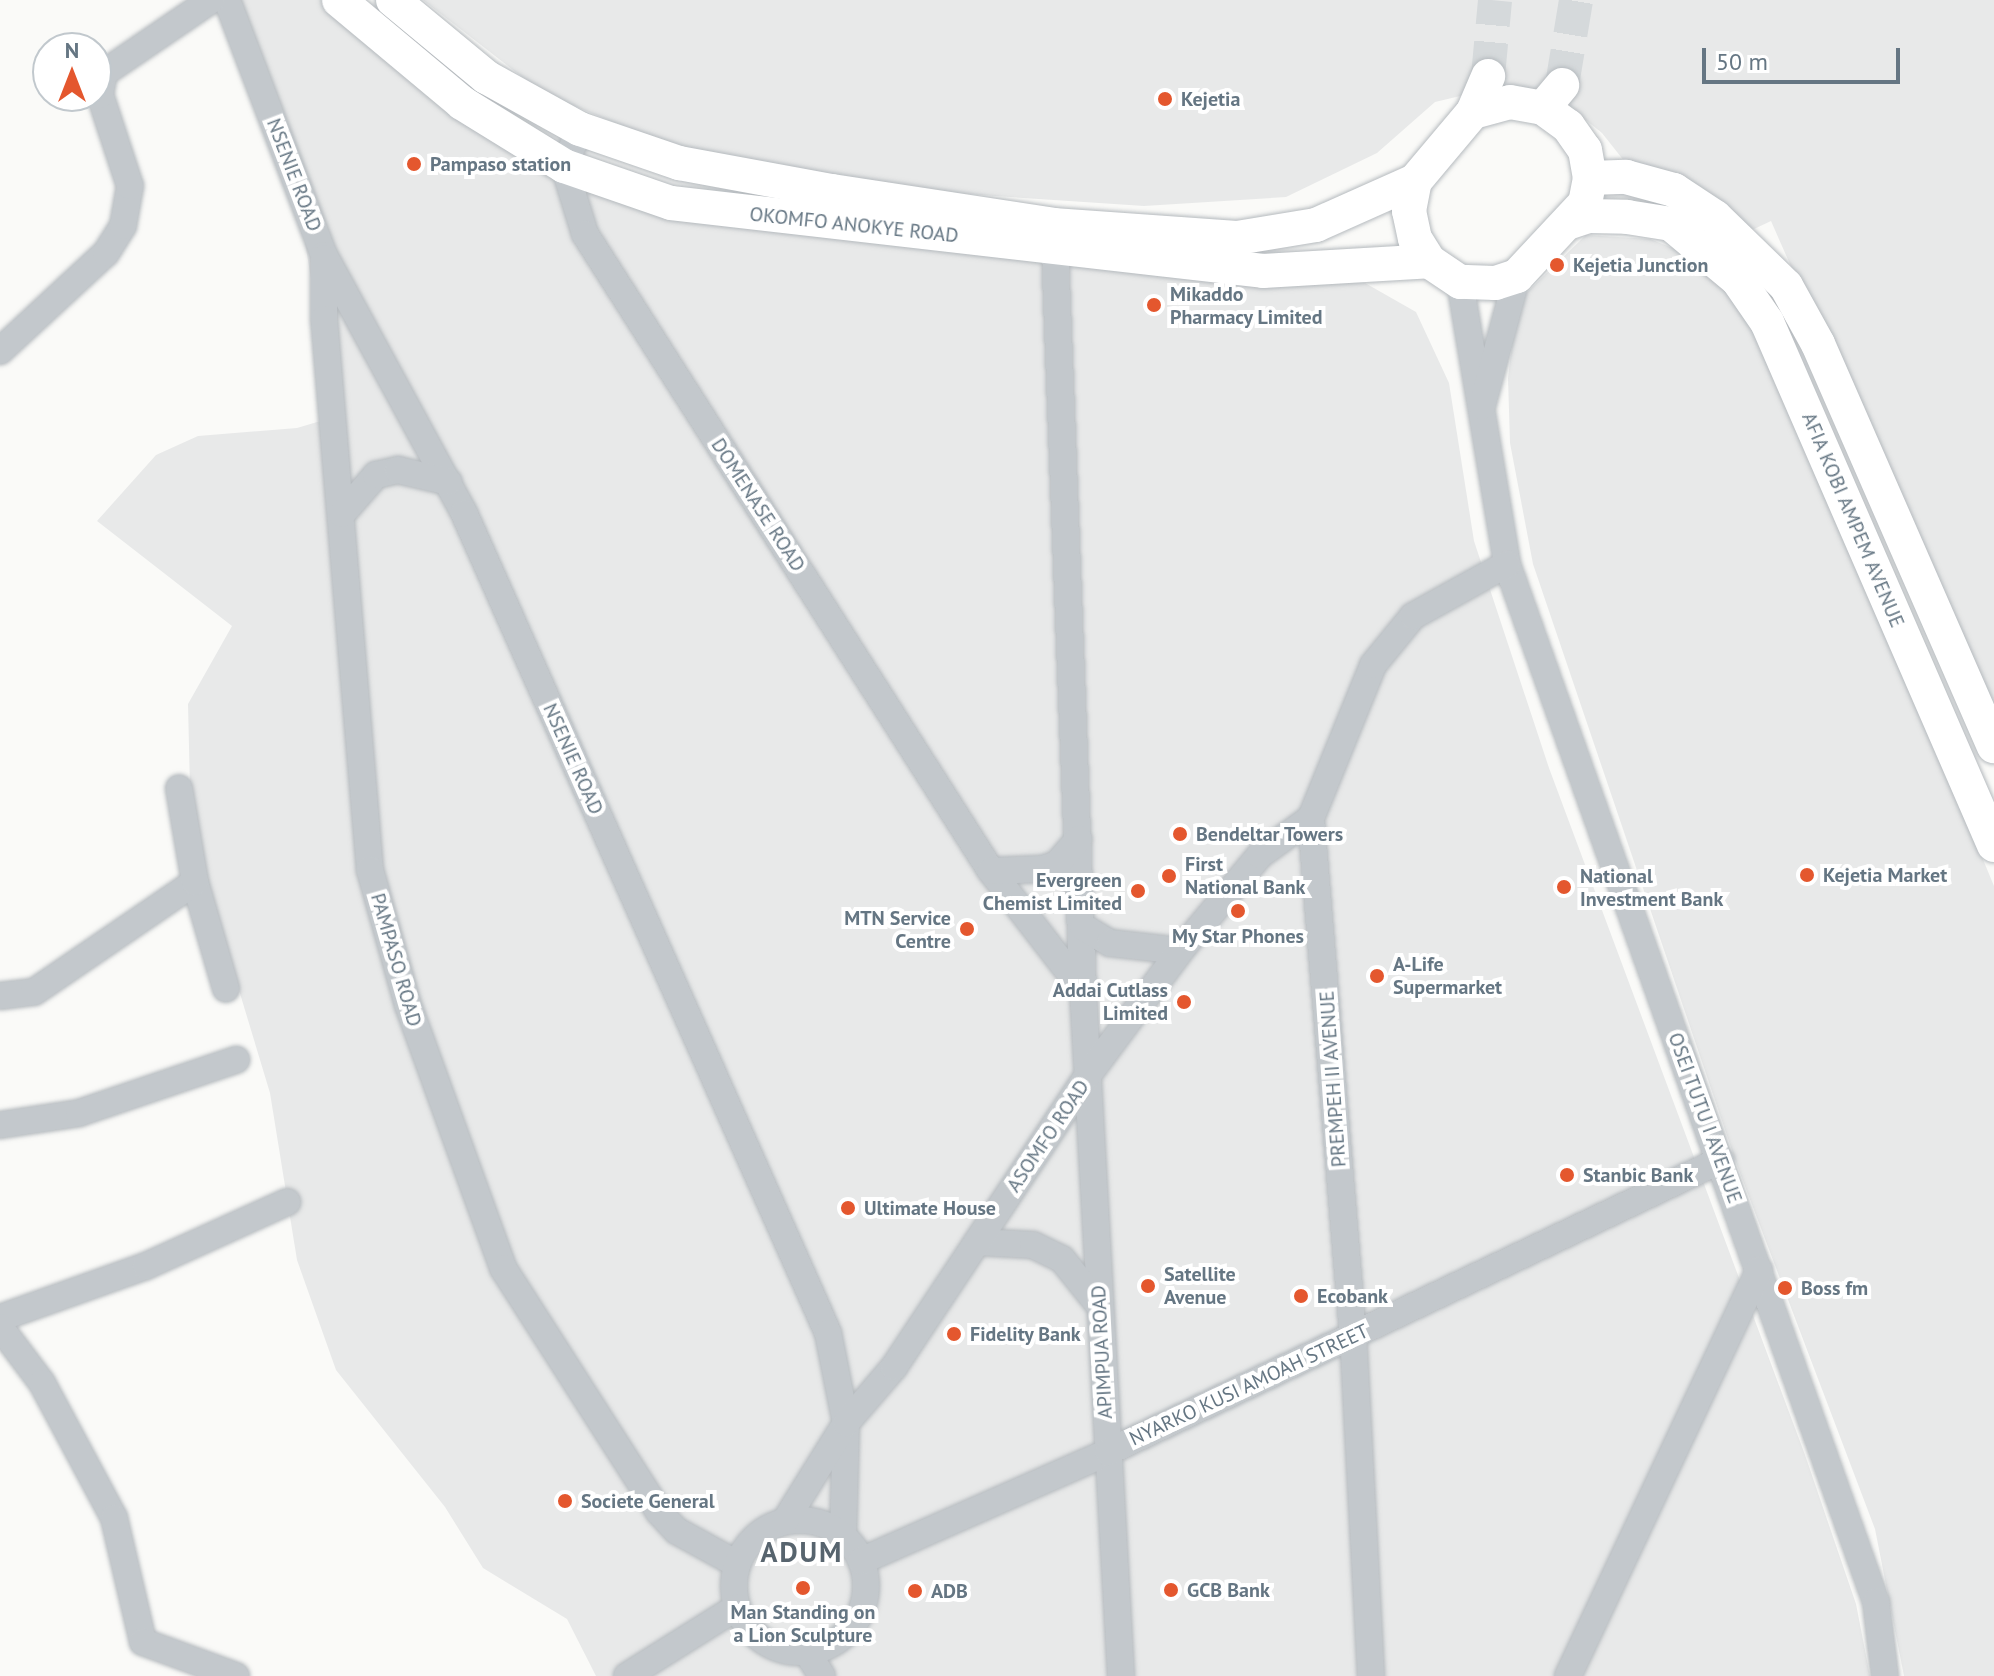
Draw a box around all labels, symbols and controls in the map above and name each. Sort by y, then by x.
north arrow [32,32,112,112]
scale bar [1706,32,1904,82]
text: N [65,36,79,64]
text: 50 m [1716,46,1768,77]
place label: Kejetia [1181,87,1240,111]
marker: Kejetia [1156,90,1174,108]
street label: NSENIE ROAD [261,115,327,235]
place label: Pampaso station [430,152,571,176]
marker: Pampaso station [405,155,423,173]
street label: OKOMFO ANOKYE ROAD [748,202,960,248]
place label: Kejetia Junction [1573,253,1708,277]
marker: Kejetia Junction [1548,256,1566,274]
place label: Mikaddo Pharmacy Limited [1170,282,1323,329]
marker: Mikaddo Pharmacy Limited [1145,296,1163,314]
street label: AFIA KOBI AMPEM AVENUE [1796,408,1910,632]
street label: DOMENASE ROAD [706,434,810,576]
street label: NSENIE ROAD [538,700,608,818]
place label: Bendeltar Towers [1196,822,1344,846]
marker: Bendeltar Towers [1171,825,1189,843]
place label: First National Bank [1185,852,1305,899]
place label: Kejetia Market [1823,863,1947,887]
place label: National Investment Bank [1580,864,1723,911]
marker: Kejetia Market [1798,866,1816,884]
marker: First National Bank [1160,867,1178,885]
place label: Evergreen Chemist Limited [983,868,1122,915]
marker: National Investment Bank [1555,878,1573,896]
marker: Evergreen Chemist Limited [1129,882,1147,900]
street label: PAMPASO ROAD [365,891,427,1029]
marker: My Star Phones [1229,902,1247,920]
place label: MTN Service Centre [844,906,951,953]
marker: MTN Service Centre [958,920,976,938]
place label: My Star Phones [1172,924,1304,948]
place label: A-Life Supermarket [1393,952,1502,999]
marker: A-Life Supermarket [1368,967,1386,985]
place label: Addai Cutlass Limited [1053,978,1168,1025]
street label: PREMPEH II AVENUE [1315,990,1351,1168]
marker: Addai Cutlass Limited [1175,993,1193,1011]
street label: OSEI TUTU I AVENUE [1663,1029,1747,1207]
street label: ASOMFO ROAD [1002,1075,1094,1197]
place label: Stanbic Bank [1583,1163,1694,1187]
marker: Stanbic Bank [1558,1166,1576,1184]
place label: Ultimate House [864,1196,996,1220]
marker: Ultimate House [839,1199,857,1217]
place label: Satellite Avenue [1164,1262,1236,1309]
place label: Boss fm [1801,1276,1868,1300]
marker: Satellite Avenue [1139,1277,1157,1295]
marker: Boss fm [1776,1279,1794,1297]
street label: APIMPUA ROAD [1086,1284,1118,1420]
place label: Ecobank [1317,1284,1388,1308]
marker: Ecobank [1292,1287,1310,1305]
street label: NYARKO KUSI AMOAH STREET [1125,1319,1373,1451]
place label: Fidelity Bank [970,1322,1081,1346]
marker: Fidelity Bank [945,1325,963,1343]
place label: Societe General [581,1489,715,1513]
marker: Societe General [556,1492,574,1510]
district label: ADUM [760,1535,844,1569]
place label: GCB Bank [1187,1578,1270,1602]
marker: Man Standing on a Lion Sculpture [794,1579,812,1597]
place label: ADB [931,1579,968,1603]
marker: GCB Bank [1162,1581,1180,1599]
marker: ADB [906,1582,924,1600]
place label: Man Standing on a Lion Sculpture [731,1600,875,1647]

